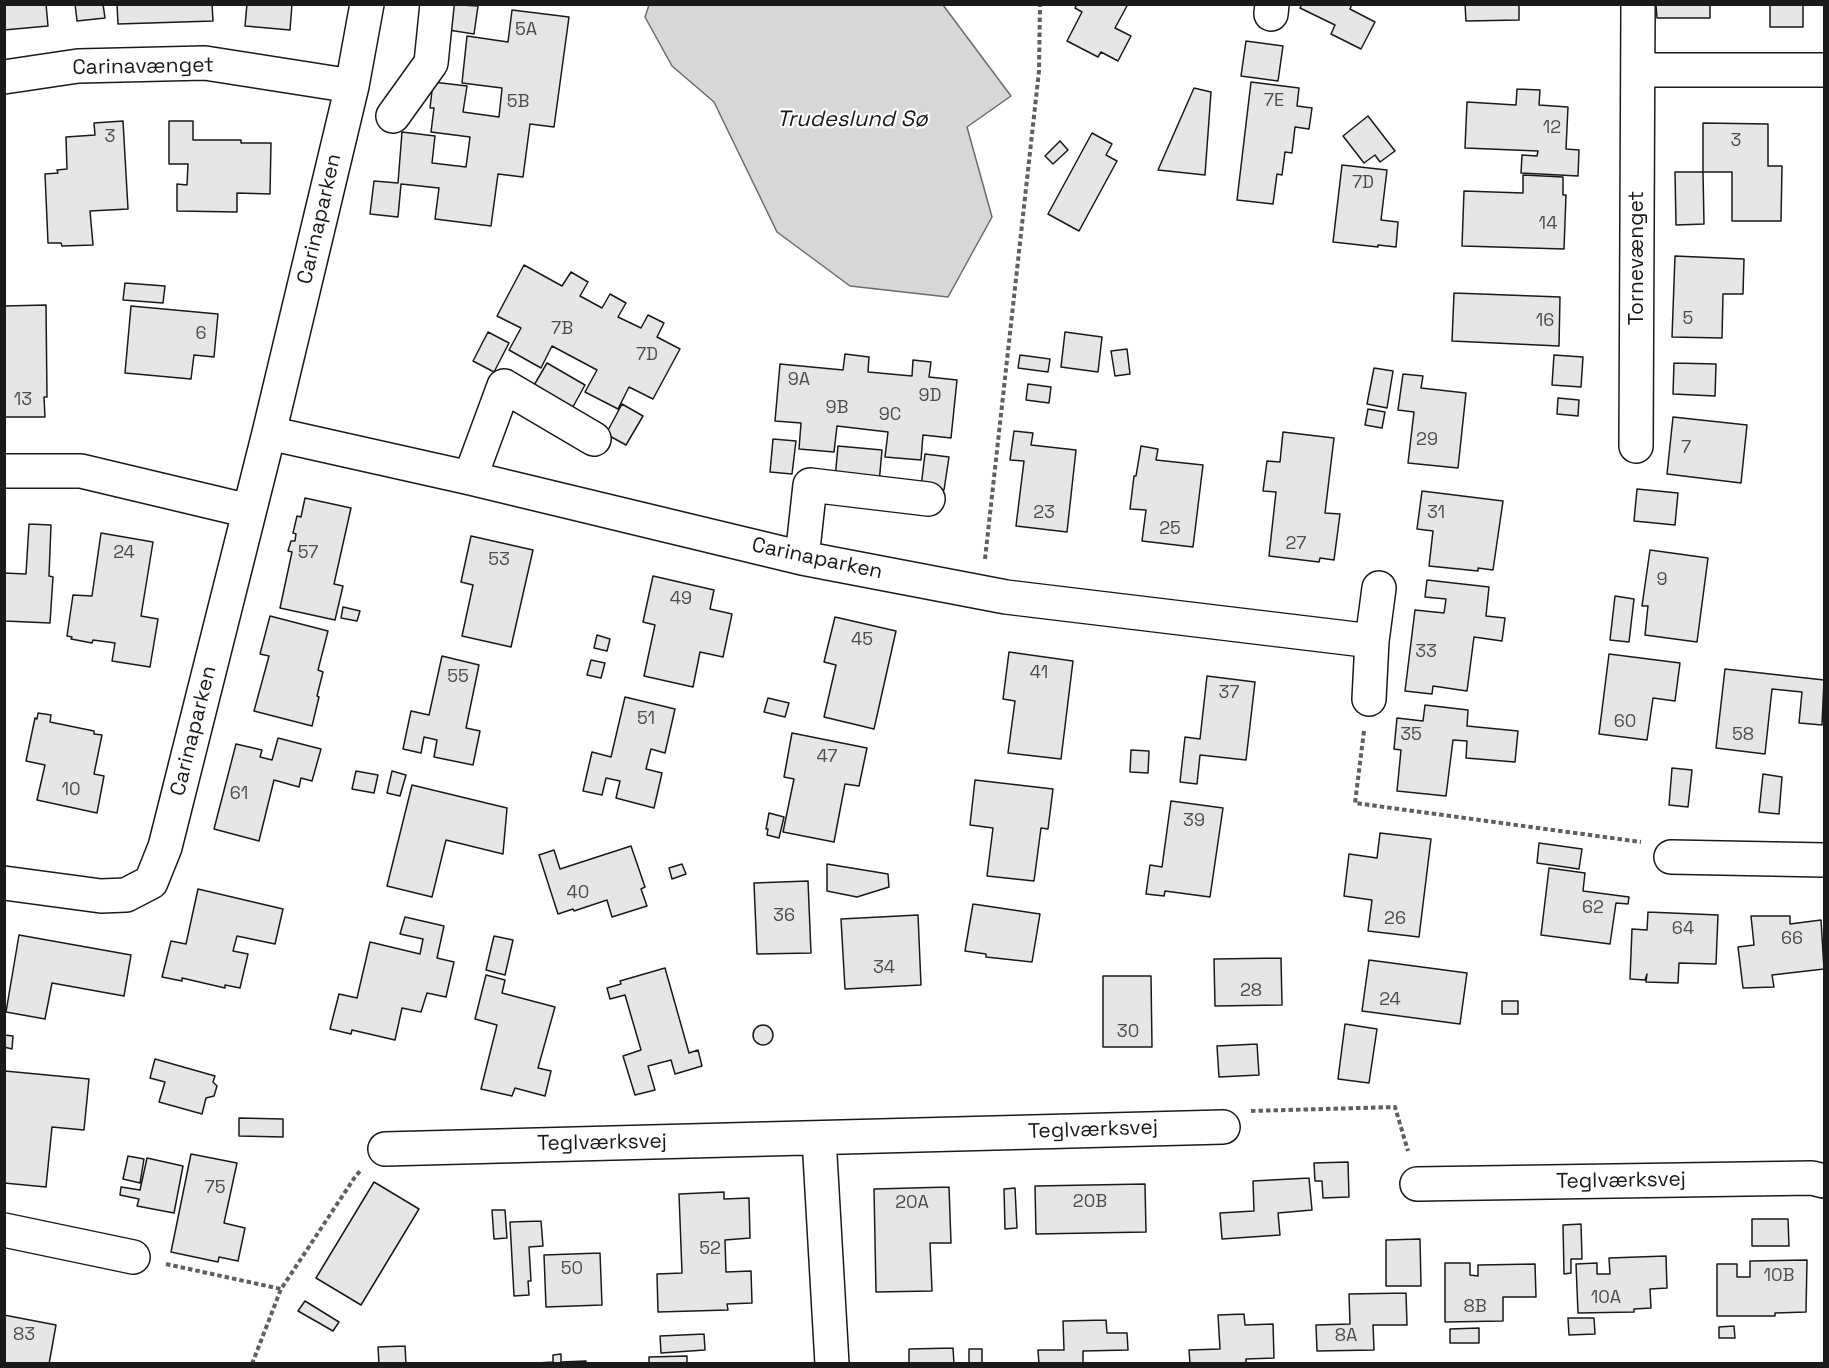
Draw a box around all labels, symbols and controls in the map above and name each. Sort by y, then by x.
house number: 5A [515,19,537,41]
street label: Carinavænget [72,53,214,81]
house number: 7E [1264,90,1284,112]
house number: 5B [507,91,529,113]
water label: Trudeslund Sø [776,107,928,133]
house number: 12 [1543,117,1561,139]
house number: 3 [105,126,115,148]
house number: 3 [1731,130,1741,152]
street label: Carinaparken [293,151,347,287]
house number: 7D [1352,172,1374,194]
street label: Tornevænget [1624,191,1650,325]
house number: 14 [1539,213,1557,235]
house number: 5 [1683,308,1693,330]
house number: 16 [1536,310,1554,332]
house number: 7B [551,318,573,340]
house number: 6 [195,323,207,345]
house number: 7D [636,344,658,366]
house number: 9A [788,369,810,391]
house number: 9D [919,385,941,407]
house number: 13 [14,389,32,411]
house number: 9B [826,397,848,419]
house number: 9C [879,404,901,426]
house number: 29 [1416,429,1438,451]
house number: 7 [1681,437,1691,459]
house number: 23 [1033,502,1055,524]
house number: 31 [1427,502,1445,524]
house number: 25 [1159,518,1181,540]
street label: Carinaparken [749,533,885,585]
house number: 27 [1286,533,1306,555]
house number: 24 [113,542,135,564]
house number: 57 [298,542,318,564]
house number: 53 [488,549,510,571]
house number: 9 [1656,569,1668,591]
house number: 49 [670,588,692,610]
house number: 45 [851,629,873,651]
house number: 33 [1415,641,1437,663]
house number: 41 [1030,662,1048,684]
street label: Carinaparken [166,663,222,799]
house number: 55 [447,666,469,688]
house number: 37 [1218,682,1240,704]
house number: 51 [637,708,655,730]
house number: 60 [1614,711,1636,733]
house number: 35 [1400,724,1422,746]
house number: 58 [1732,724,1754,746]
house number: 47 [817,746,837,768]
house number: 10 [61,779,81,801]
house number: 61 [230,783,248,805]
house number: 39 [1183,810,1205,832]
house number: 40 [567,882,589,904]
house number: 62 [1582,897,1604,919]
house number: 36 [773,905,795,927]
house number: 26 [1384,908,1406,930]
house number: 64 [1672,918,1694,940]
house number: 66 [1781,928,1803,950]
house number: 34 [873,957,895,979]
house number: 28 [1240,980,1262,1002]
house number: 24 [1379,989,1401,1011]
house number: 30 [1117,1021,1139,1043]
street label: Teglværksvej [1028,1115,1158,1145]
street label: Teglværksvej [537,1129,667,1157]
street label: Teglværksvej [1556,1167,1686,1195]
house number: 75 [205,1177,225,1199]
house number: 20B [1073,1191,1107,1213]
house number: 20A [895,1192,929,1214]
house number: 52 [699,1238,721,1260]
house number: 50 [561,1258,583,1280]
house number: 10B [1764,1265,1794,1287]
house number: 10A [1591,1287,1621,1309]
house number: 8B [1463,1296,1487,1318]
house number: 83 [13,1324,35,1346]
house number: 8A [1335,1325,1357,1347]

